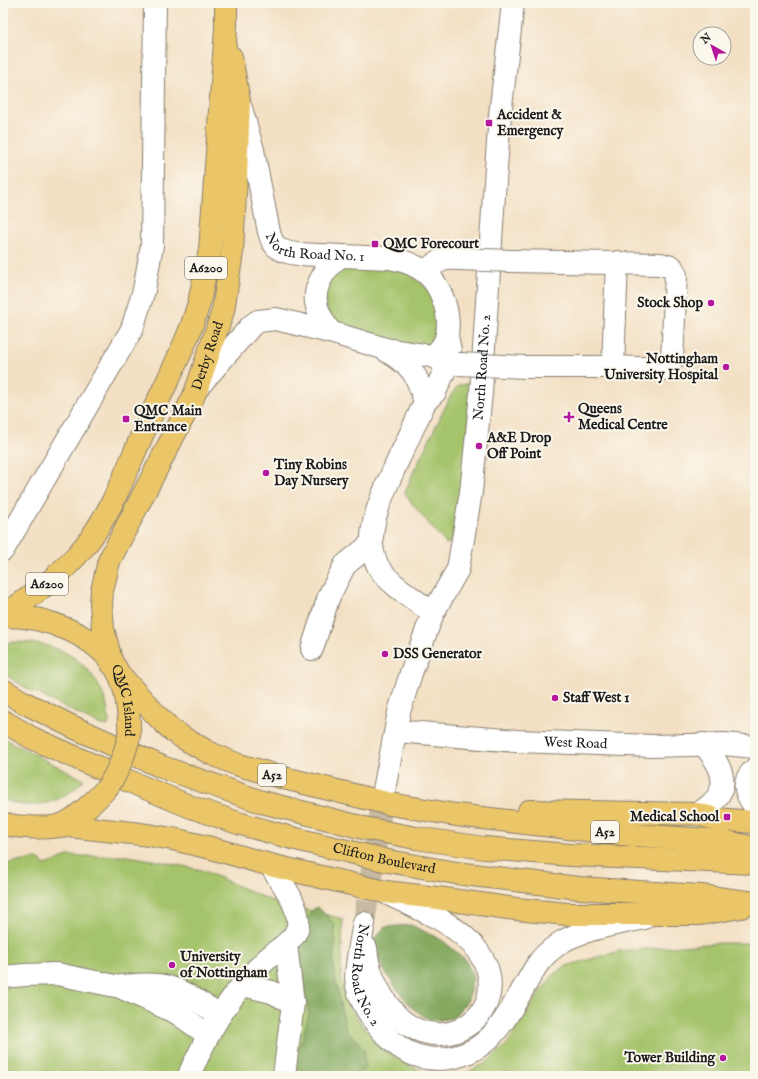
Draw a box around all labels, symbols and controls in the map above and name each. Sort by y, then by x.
north arrow [692,26,732,66]
text: N [697,30,715,48]
place label: Accident & Emergency [496,106,565,140]
marker: Accident & Emergency [484,118,494,128]
street label: North Road No. 1 [261,230,365,266]
place label: QMC Forecourt [383,235,479,253]
marker: QMC Forecourt [370,239,380,249]
road number: A6200 [185,257,227,279]
place label: Stock Shop [637,294,703,312]
marker: Stock Shop [706,298,716,308]
street label: North Road No. 2 [469,313,495,421]
street label: Derby Road [188,319,228,393]
place label: Nottingham University Hospital [603,350,719,384]
marker: Nottingham University Hospital [721,362,731,372]
place label: Queens Medical Centre [578,400,668,434]
place label: QMC Main Entrance [134,402,202,436]
marker: Queens Medical Centre [563,411,575,423]
marker: QMC Main Entrance [121,414,131,424]
place label: A&E Drop Off Point [486,429,552,463]
marker: A&E Drop Off Point [474,441,484,451]
place label: Tiny Robins Day Nursery [273,456,350,490]
marker: Tiny Robins Day Nursery [261,468,271,478]
road number: A6200 [26,573,68,595]
place label: DSS Generator [393,645,483,663]
marker: DSS Generator [380,649,390,659]
street label: QMC Island [107,661,138,737]
place label: Staff West 1 [563,689,630,707]
marker: Staff West 1 [550,693,560,703]
street label: West Road [543,733,608,753]
road number: A52 [258,764,286,786]
place label: Medical School [630,808,720,826]
marker: Medical School [722,812,732,822]
road number: A52 [591,821,619,843]
street label: Clifton Boulevard [331,839,437,878]
street label: North Road No. 2 [347,922,384,1030]
place label: University of Nottingham [179,948,268,982]
marker: University of Nottingham [167,960,177,970]
place label: Tower Building [624,1049,716,1067]
marker: Tower Building [718,1053,728,1063]

